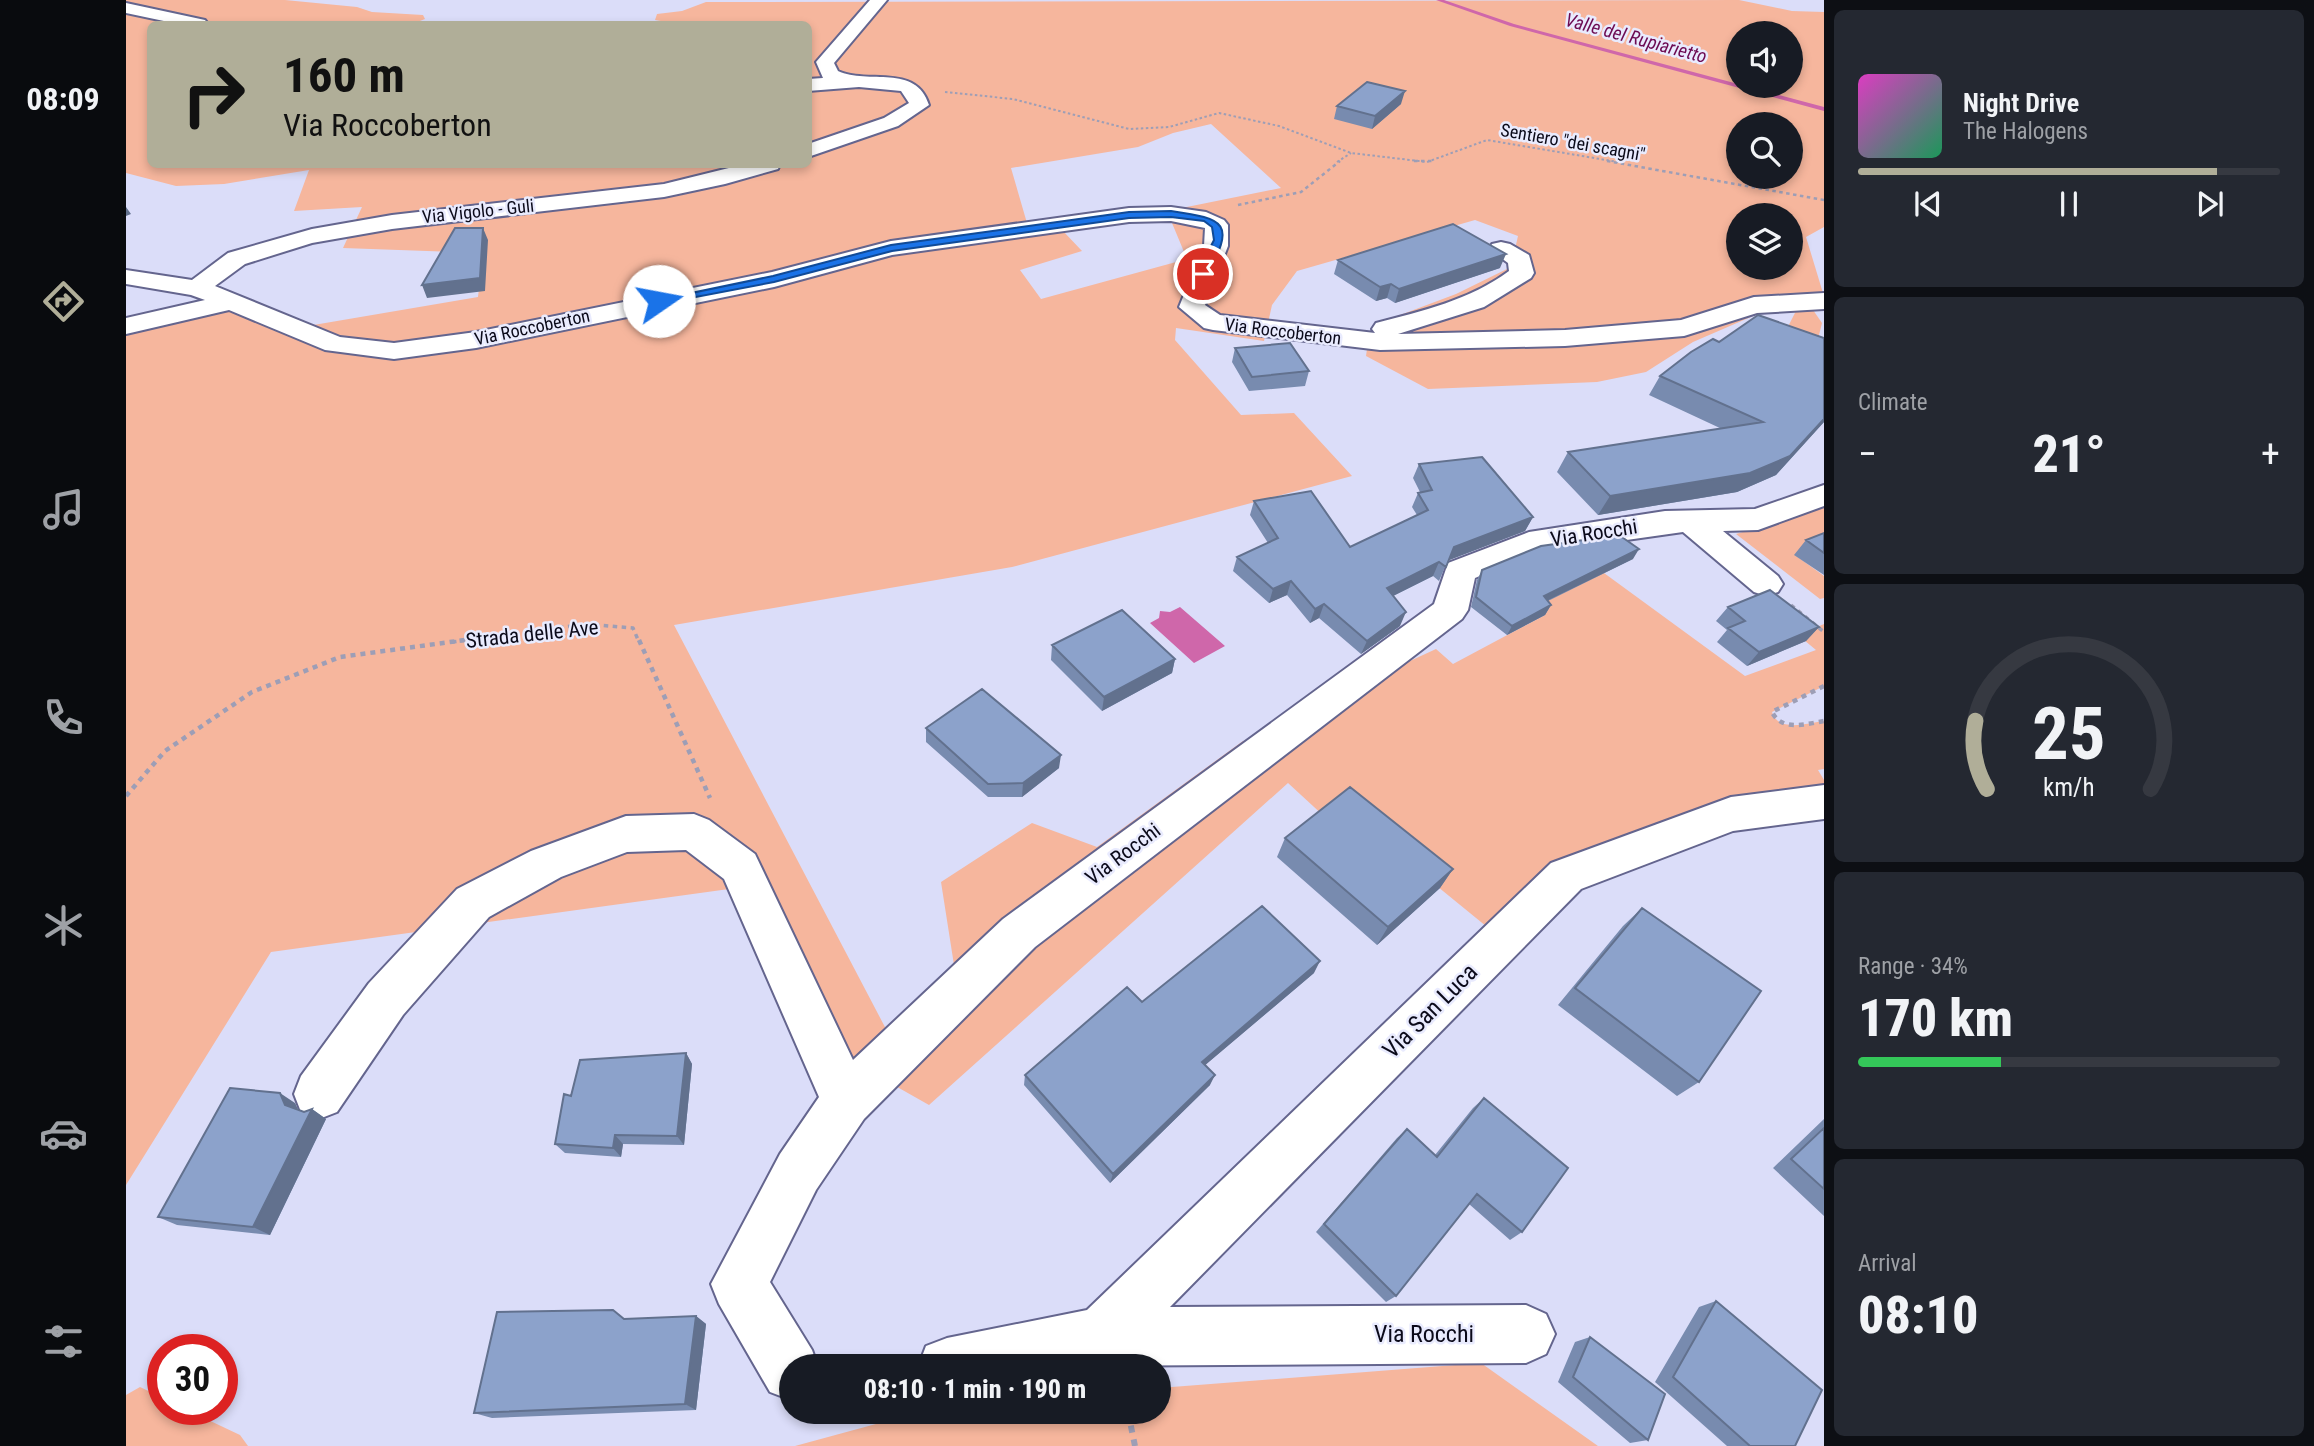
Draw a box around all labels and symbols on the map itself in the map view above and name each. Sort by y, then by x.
water label: Valle del Rupiarietto [1563,8,1709,68]
street label: Sentiero "dei scagni" [1499,119,1647,165]
street label: Via Vigolo - Guli [421,195,535,227]
pin [1173,244,1233,304]
position arrow [622,264,696,338]
street label: Via Roccoberton [472,305,592,349]
street label: Via Roccoberton [1223,313,1343,349]
street label: Via Rocchi [1549,514,1639,552]
street label: Strada delle Ave [464,615,600,653]
street label: Via Rocchi [1081,818,1165,890]
street label: Via San Luca [1377,958,1483,1064]
street label: Via Rocchi [1374,1320,1474,1348]
speed limit sign: 30 [147,1334,238,1425]

